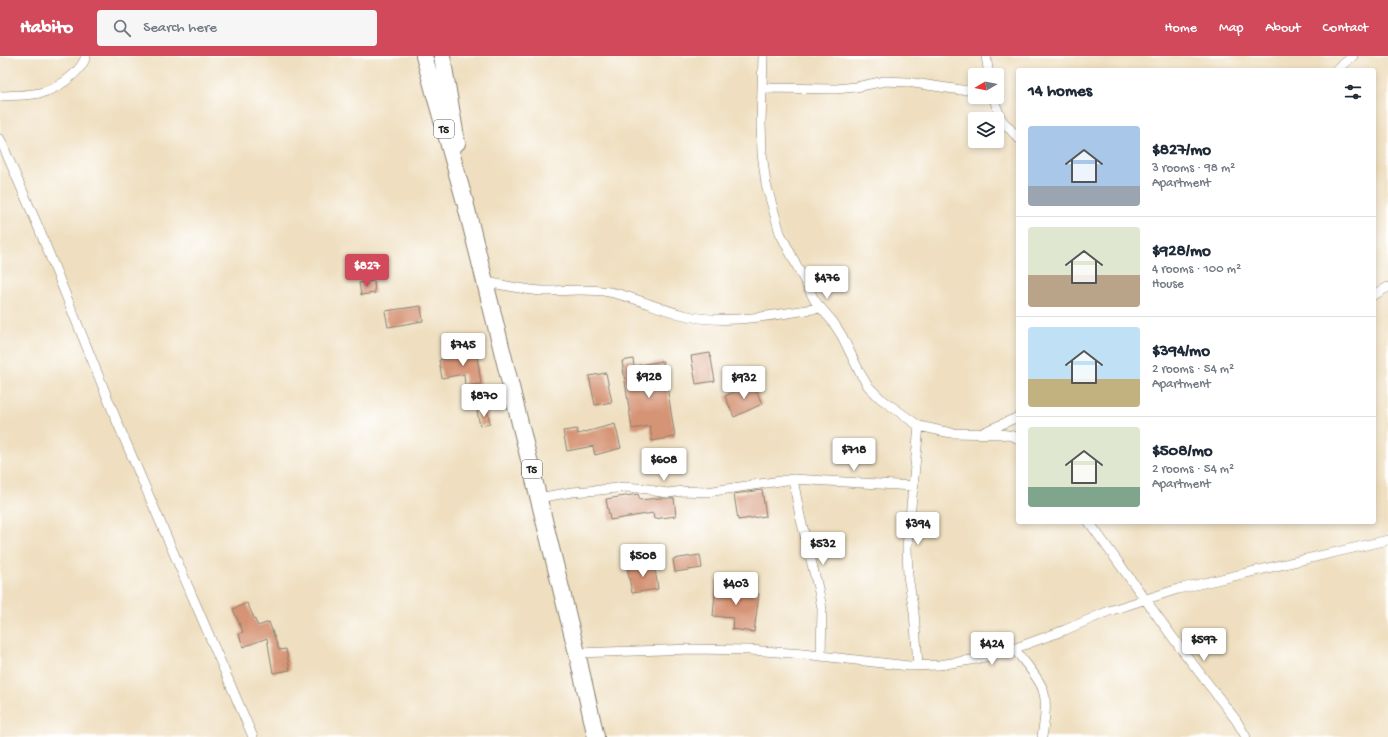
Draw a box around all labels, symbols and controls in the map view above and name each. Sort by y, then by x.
search box [97,10,377,46]
text: Habito [20,17,73,40]
icon: search [111,17,133,39]
text: Search here [143,19,217,37]
text: Home [1165,20,1197,37]
text: Map [1219,20,1243,37]
text: About [1265,20,1301,37]
text: Contact [1323,20,1368,37]
north arrow [968,68,1004,104]
map controls [968,68,1004,148]
icon: filters [1342,81,1364,103]
text: 14 homes [1028,82,1092,102]
button: layers [968,112,1004,148]
road number: T5 [434,120,454,138]
text: $827/mo [1152,141,1211,161]
icon: home [1060,142,1108,190]
text: 3 rooms · 98 m² [1152,161,1235,176]
text: Apartment [1152,176,1211,191]
text: $928/mo [1152,242,1211,262]
icon: home [1060,243,1108,291]
pin: $827 [343,254,391,288]
text: $827 [354,259,380,274]
text: 4 rooms · 100 m² [1152,262,1241,277]
pin: $476 [803,266,851,300]
text: $476 [814,271,840,286]
text: House [1152,277,1184,292]
pin: $745 [439,333,487,367]
text: $745 [450,338,476,353]
text: $394/mo [1152,342,1210,362]
icon: home [1060,343,1108,391]
text: 2 rooms · 54 m² [1152,362,1234,377]
pin: $928 [625,365,673,399]
pin: $932 [720,366,768,400]
text: $928 [636,370,662,385]
text: $932 [731,371,757,386]
text: Apartment [1152,377,1211,392]
pin: $870 [460,384,508,418]
text: $870 [470,389,498,404]
pin: $718 [830,438,878,472]
text: $508/mo [1152,442,1213,462]
text: $718 [842,443,866,458]
icon: home [1060,443,1108,491]
pin: $608 [640,448,688,482]
text: $608 [651,453,677,468]
road number: T5 [522,460,542,478]
text: 2 rooms · 54 m² [1152,462,1234,477]
text: Apartment [1152,477,1211,492]
pin: $394 [894,512,942,546]
text: $394 [905,517,931,532]
pin: $532 [799,532,847,566]
text: $532 [810,537,836,552]
pin: $508 [619,544,667,578]
text: $508 [629,549,657,564]
pin: $403 [712,572,760,606]
text: $403 [723,577,749,592]
pin: $597 [1180,628,1228,662]
pin: $424 [968,632,1016,666]
text: $597 [1191,633,1217,648]
text: $424 [980,637,1004,652]

